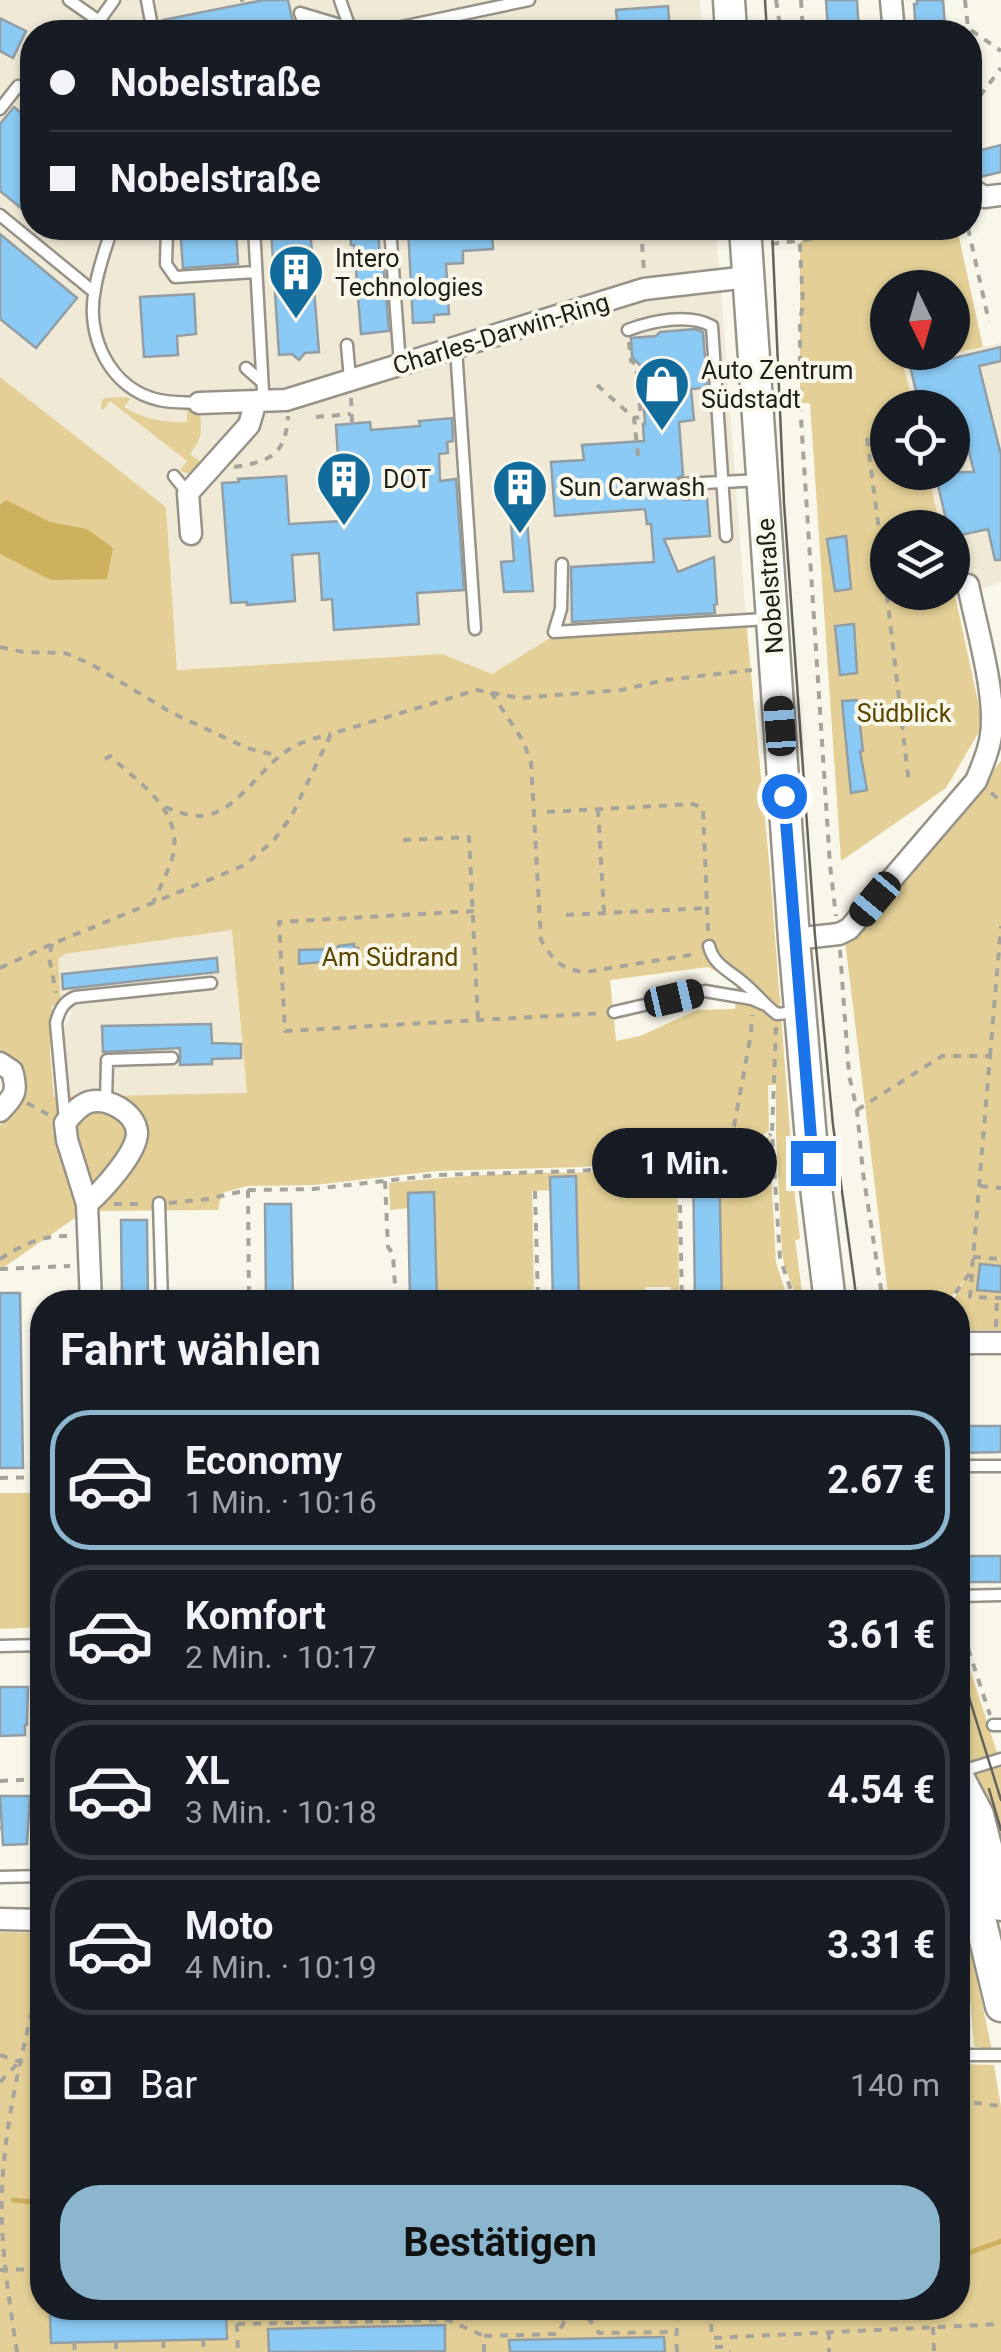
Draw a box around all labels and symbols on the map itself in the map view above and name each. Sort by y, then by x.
building icon: Intero Technologies [266,242,326,321]
place label: Intero Technologies [335,244,484,302]
north arrow [870,270,970,370]
street label: Charles-Darwin-Ring [389,287,613,381]
shop icon: Auto Zentrum Südstadt [632,354,692,433]
place label: Auto Zentrum Südstadt [701,356,854,414]
building icon: DOT [314,449,374,528]
building icon: Sun Carwash [490,457,550,536]
place label: DOT [383,465,431,494]
place label: Sun Carwash [559,473,705,502]
street label: Nobelstraße [751,517,789,655]
car [763,695,797,757]
park label: Südblick [857,699,952,728]
route start [762,774,807,819]
car [844,866,906,932]
park label: Am Südrand [322,943,458,972]
car [641,977,707,1019]
callout: 1 Min. [593,1128,778,1198]
route end [791,1141,836,1186]

